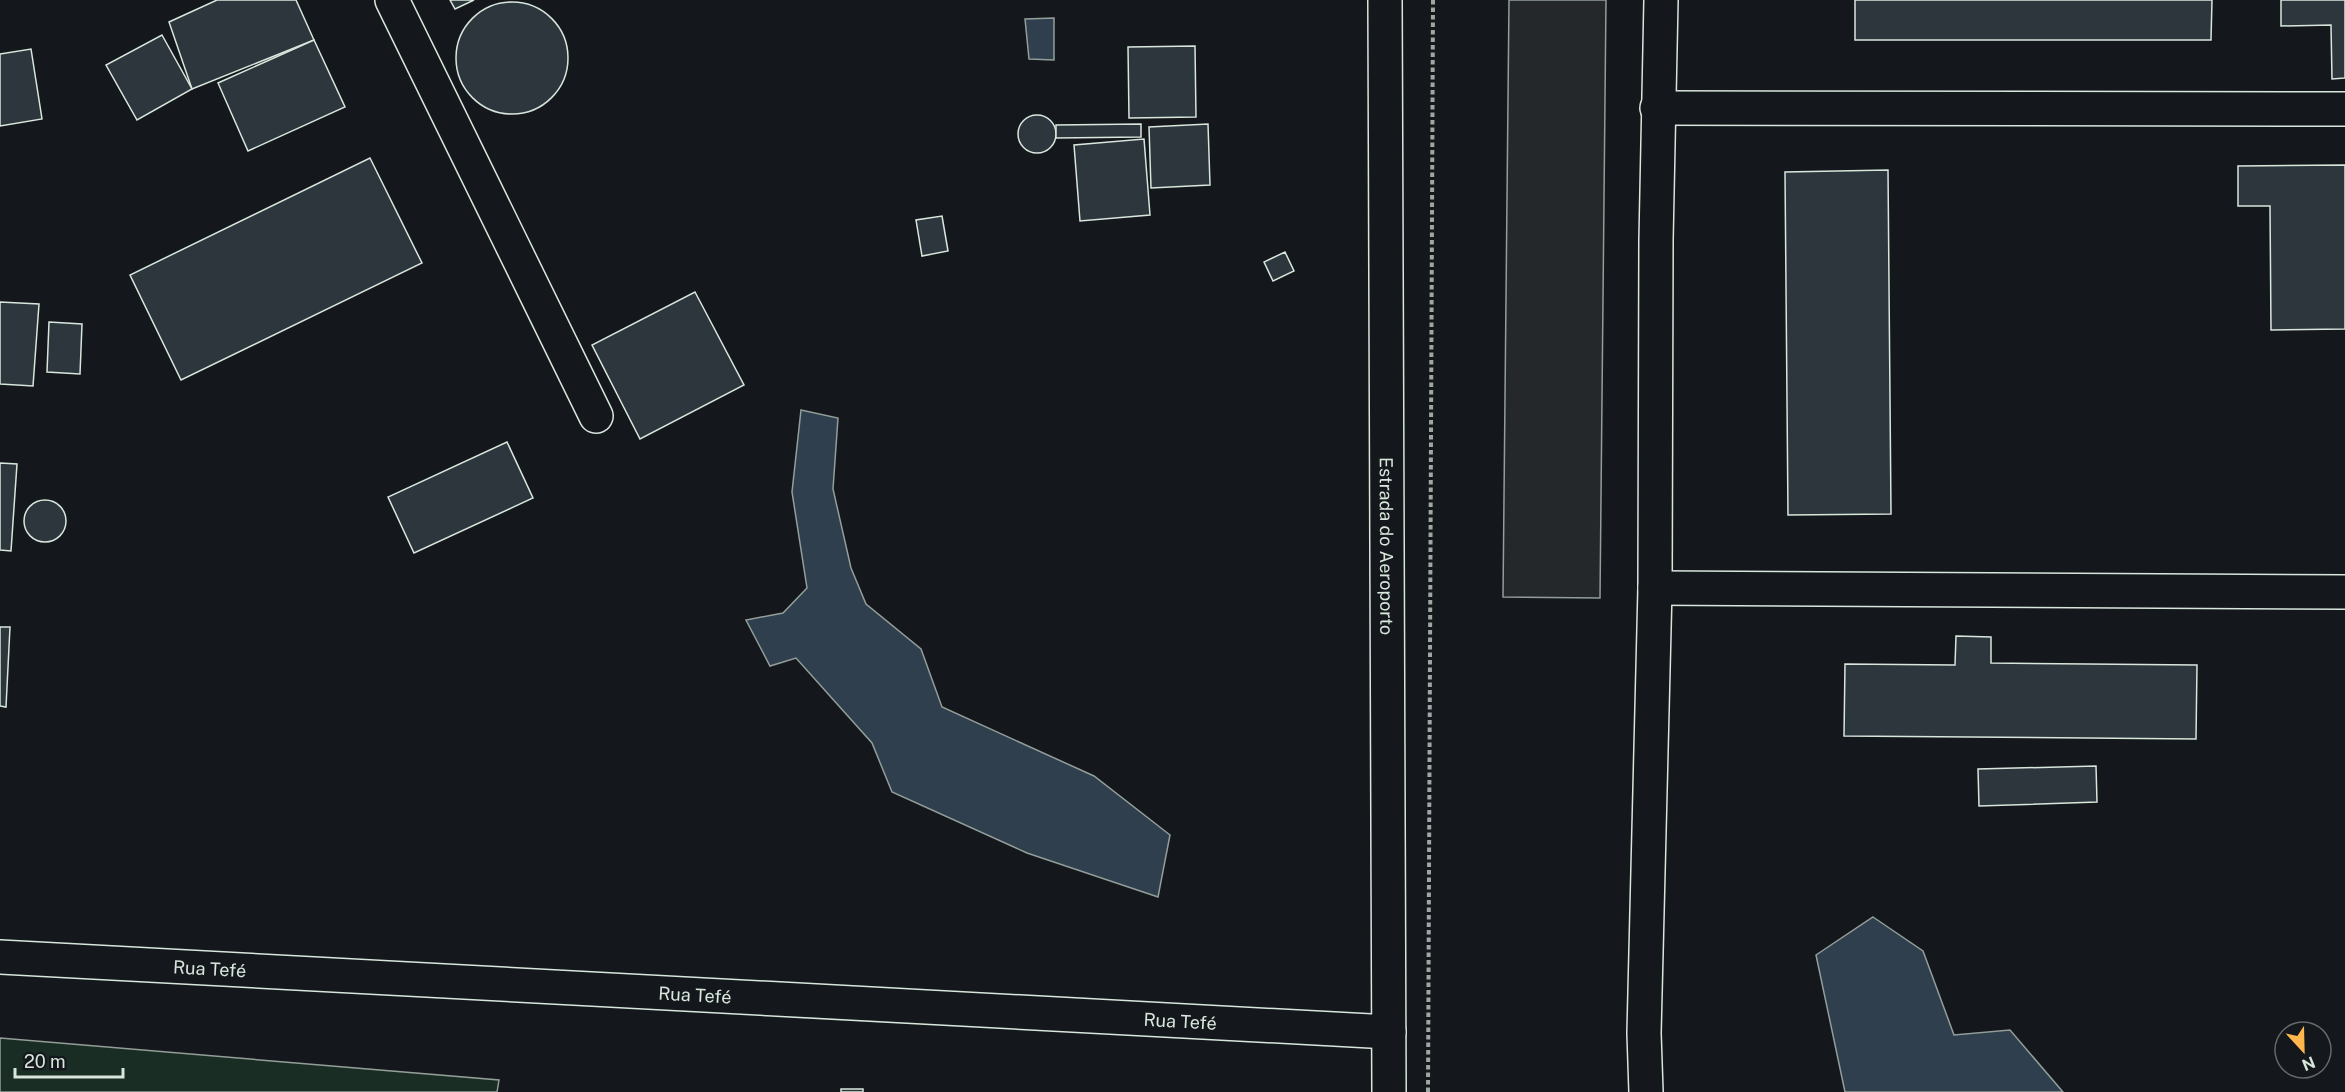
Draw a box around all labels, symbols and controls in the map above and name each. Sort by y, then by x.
street label: Estrada do Aeroporto [1376,457,1398,635]
street label: Rua Tefé [173,956,247,981]
street label: Rua Tefé [658,982,732,1007]
street label: Rua Tefé [1143,1008,1217,1033]
north arrow [2273,1020,2333,1080]
scale bar [15,1041,123,1079]
text: 20 m [24,1051,66,1072]
text: N [2299,1052,2318,1075]

